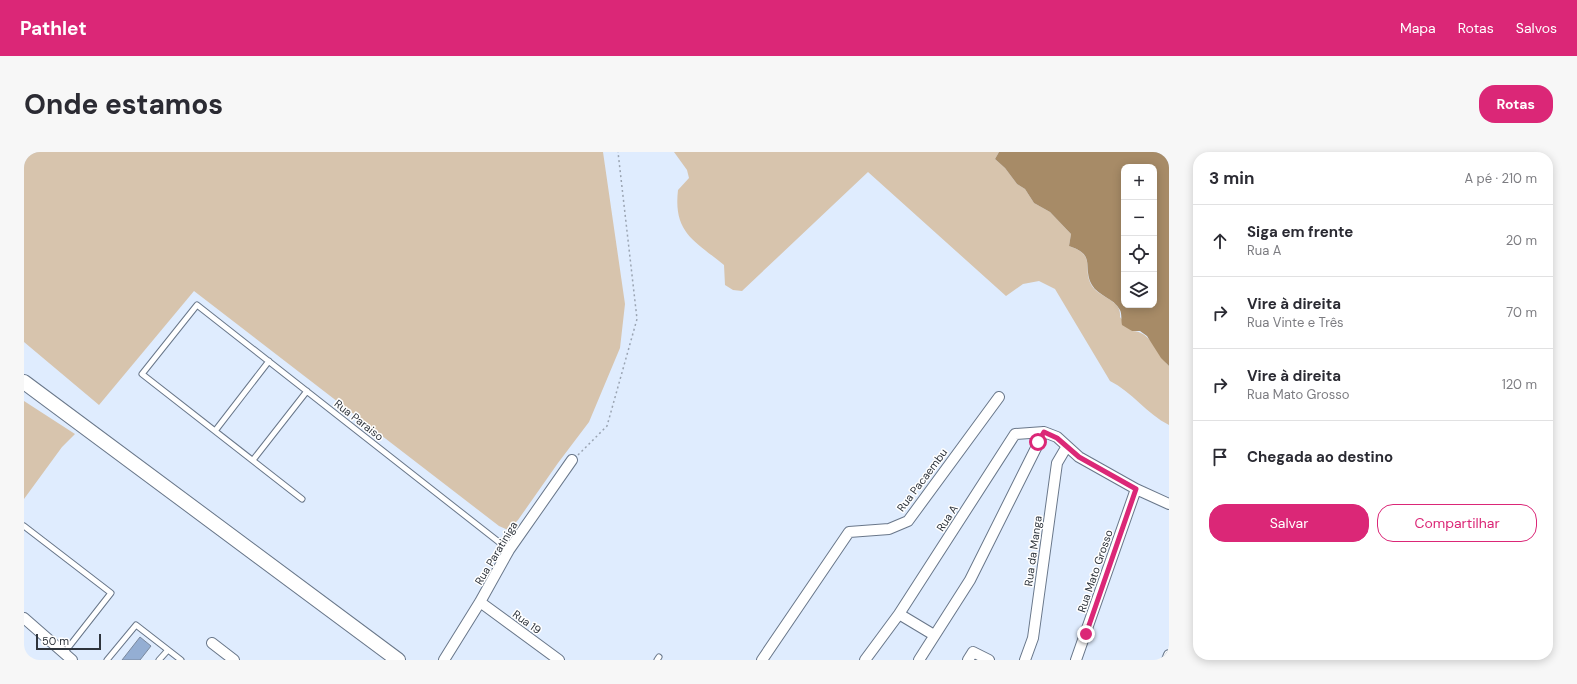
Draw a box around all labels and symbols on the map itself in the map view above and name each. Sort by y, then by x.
street label: Rua Paraiso [332,396,386,444]
route start [1029,433,1047,451]
street label: Rua Pacaembu [894,446,950,514]
street label: Rua A [933,502,961,534]
street label: Rua da Manga [1021,515,1045,587]
street label: Rua Paratiniga [472,519,520,587]
street label: Rua Mato Grosso [1074,528,1116,614]
street label: Rua 19 [510,607,544,637]
route end [1077,625,1095,643]
scale bar [36,632,101,651]

